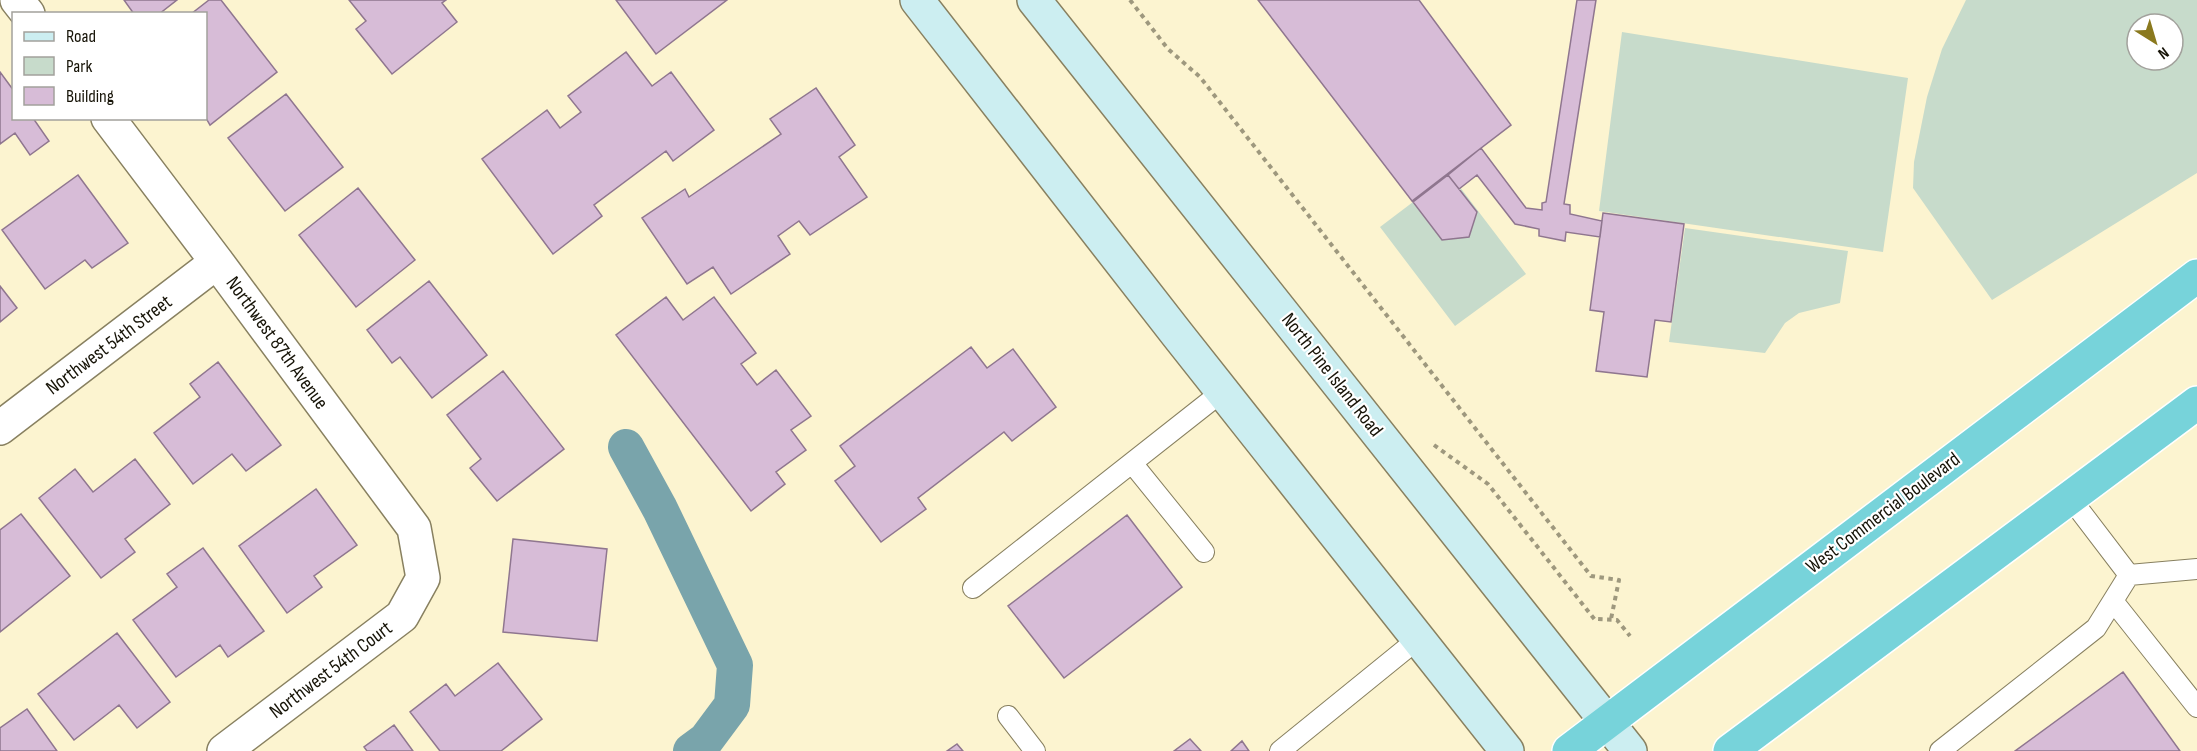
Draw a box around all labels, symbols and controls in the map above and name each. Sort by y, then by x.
legend [12,12,207,120]
north arrow [2125,12,2185,72]
text: Road [66,26,96,47]
text: N [2154,43,2172,63]
text: Park [66,56,92,77]
text: Building [66,86,114,107]
street label: Northwest 87th Avenue [221,272,333,414]
street label: Northwest 54th Street [41,290,177,400]
street label: North Pine Island Road [1276,308,1388,442]
street label: West Commercial Boulevard [1801,447,1965,579]
street label: Northwest 54th Court [265,616,397,724]

